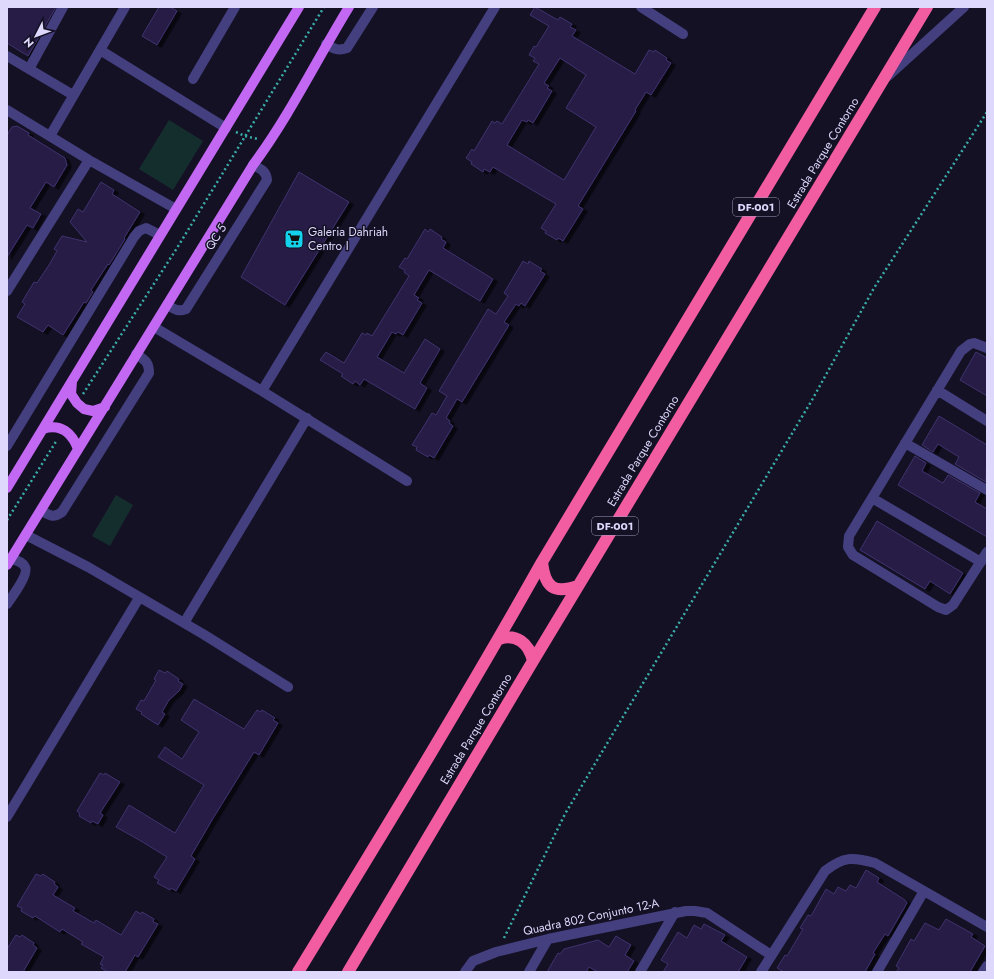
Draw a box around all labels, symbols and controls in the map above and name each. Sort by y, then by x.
north arrow [16,16,56,56]
text: N [20,34,37,51]
street label: Estrada Parque Contorno [783,94,864,212]
road number: DF-001 [733,198,779,216]
street label: QC 5 [201,220,231,254]
place label: Galeria Dahriah Centro I [308,223,388,255]
supermarket icon: Galeria Dahriah Centro I [283,228,305,250]
street label: Estrada Parque Contorno [603,392,684,510]
road number: DF-001 [592,517,638,535]
street label: Estrada Parque Contorno [436,670,517,788]
street label: Quadra 802 Conjunto 12-A [521,894,661,940]

